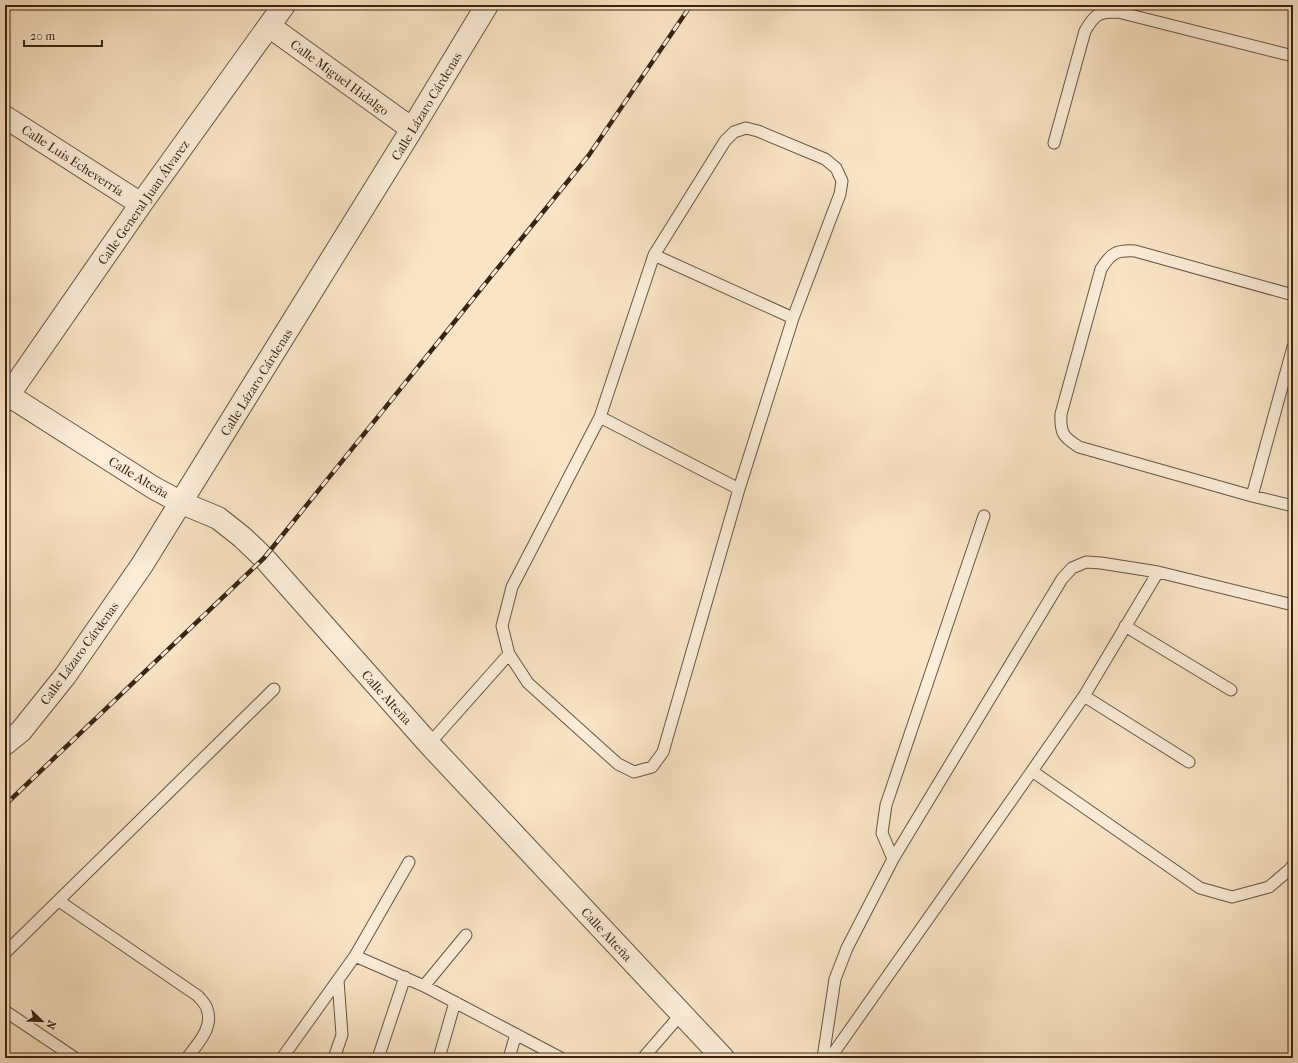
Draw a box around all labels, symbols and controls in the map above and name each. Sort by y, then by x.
scale bar [24,22,102,48]
text: 20 m [30,29,55,43]
street label: Calle Miguel Hidalgo [288,37,392,118]
street label: Calle Lázaro Cárdenas [388,49,465,163]
street label: Calle Luis Echeverría [19,122,127,199]
street label: Calle General Juan Álvarez [95,137,192,268]
street label: Calle Lázaro Cárdenas [217,326,296,439]
street label: Calle Alteña [106,454,172,502]
street label: Calle Lázaro Cárdenas [37,599,122,708]
street label: Calle Alteña [358,667,415,728]
street label: Calle Alteña [578,904,636,965]
north arrow [22,1001,62,1041]
text: N [43,1018,58,1032]

